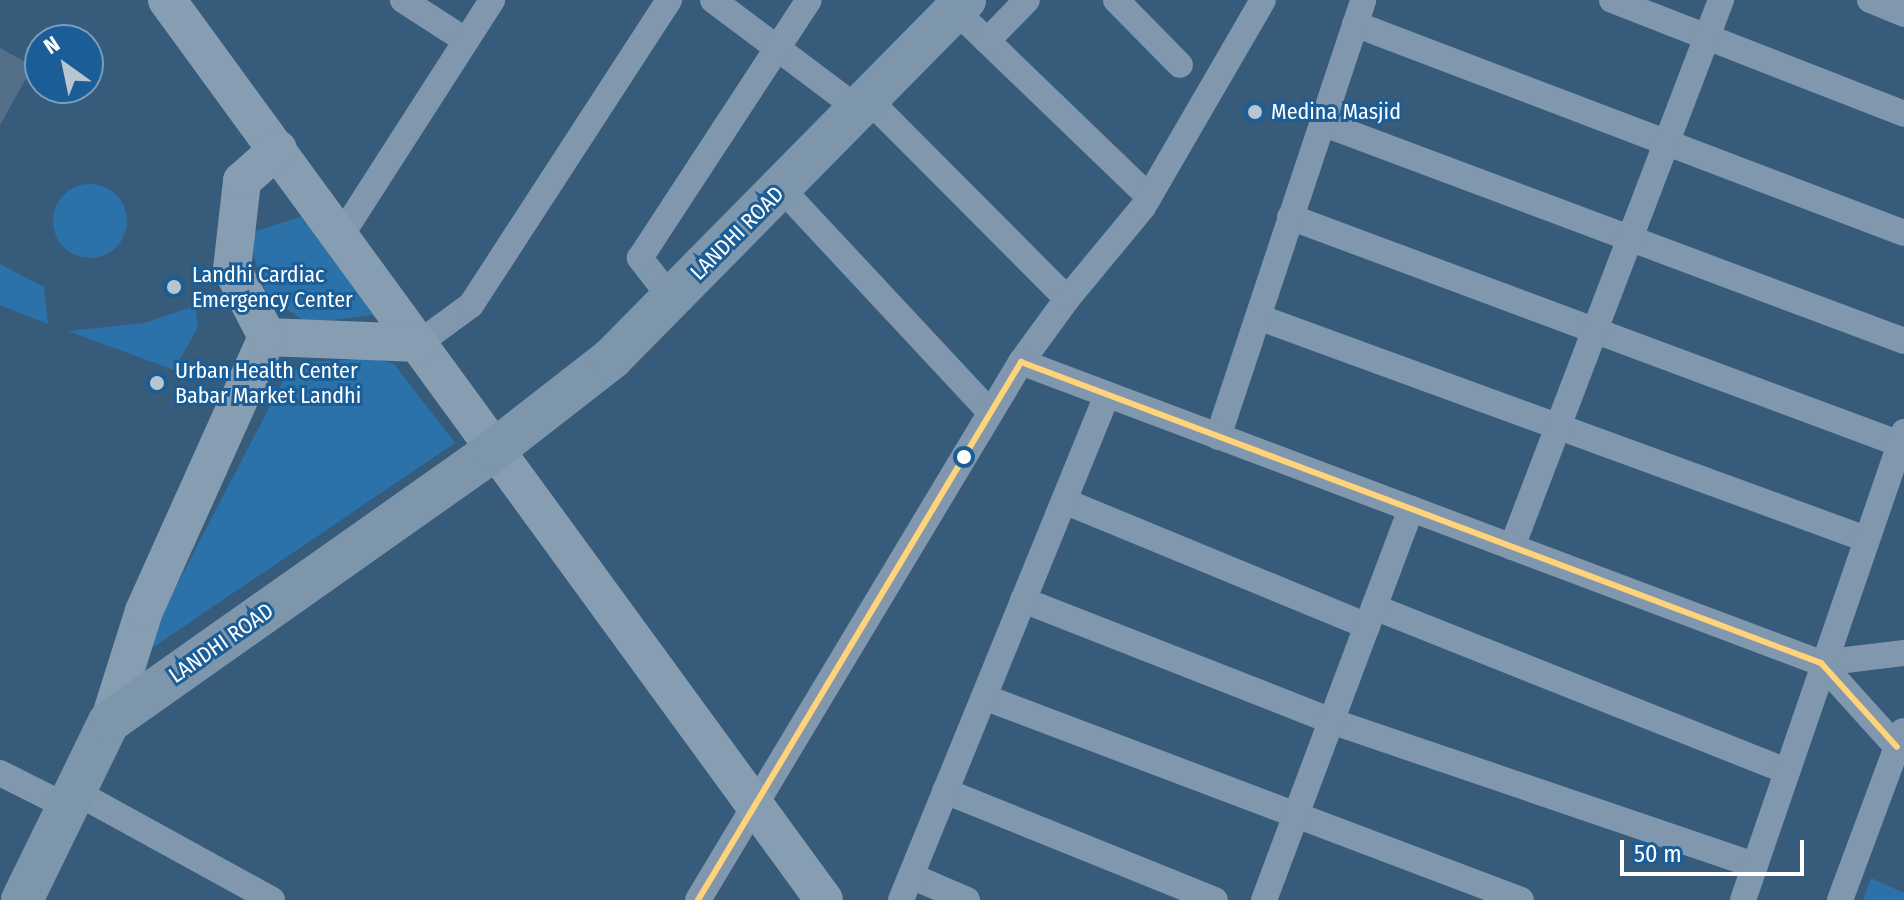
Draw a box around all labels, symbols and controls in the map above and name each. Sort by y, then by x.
north arrow [24,24,104,104]
text: N [39,30,65,60]
place label: Medina Masjid [1271,99,1401,125]
marker: Medina Masjid [1246,103,1264,121]
street label: LANDHI ROAD [685,181,789,285]
place label: Landhi Cardiac Emergency Center [192,261,353,312]
marker: Landhi Cardiac Emergency Center [163,276,185,298]
place label: Urban Health Center Babar Market Landhi [175,357,361,408]
marker: Urban Health Center Babar Market Landhi [146,372,168,394]
unlabelled marker [956,449,972,465]
street label: LANDHI ROAD [164,597,278,689]
scale bar [1624,824,1808,874]
text: 50 m [1634,840,1682,868]

